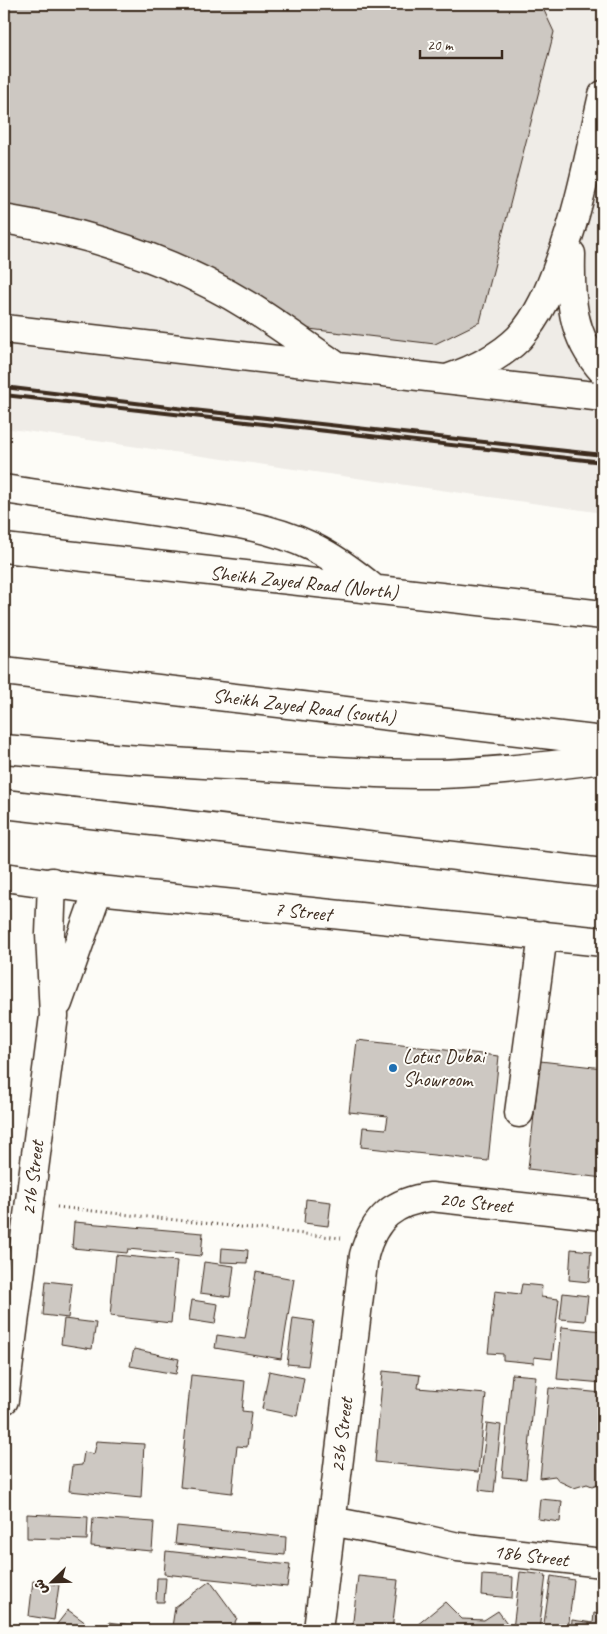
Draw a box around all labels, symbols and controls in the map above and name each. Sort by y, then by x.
scale bar [420,28,502,60]
text: 20 m [427,36,454,55]
street label: Sheikh Zayed Road (North) [209,560,401,605]
street label: Sheikh Zayed Road (south) [211,683,398,730]
street label: 7 Street [273,896,336,927]
place label: Lotus Dubai Showroom [403,1044,487,1092]
marker: Lotus Dubai Showroom [387,1062,399,1074]
street label: 21b Street [16,1137,50,1217]
street label: 20c Street [438,1186,516,1219]
street label: 23b Street [325,1394,359,1474]
street label: 18b Street [492,1539,572,1573]
north arrow [28,1556,78,1606]
text: ش [30,1576,51,1597]

